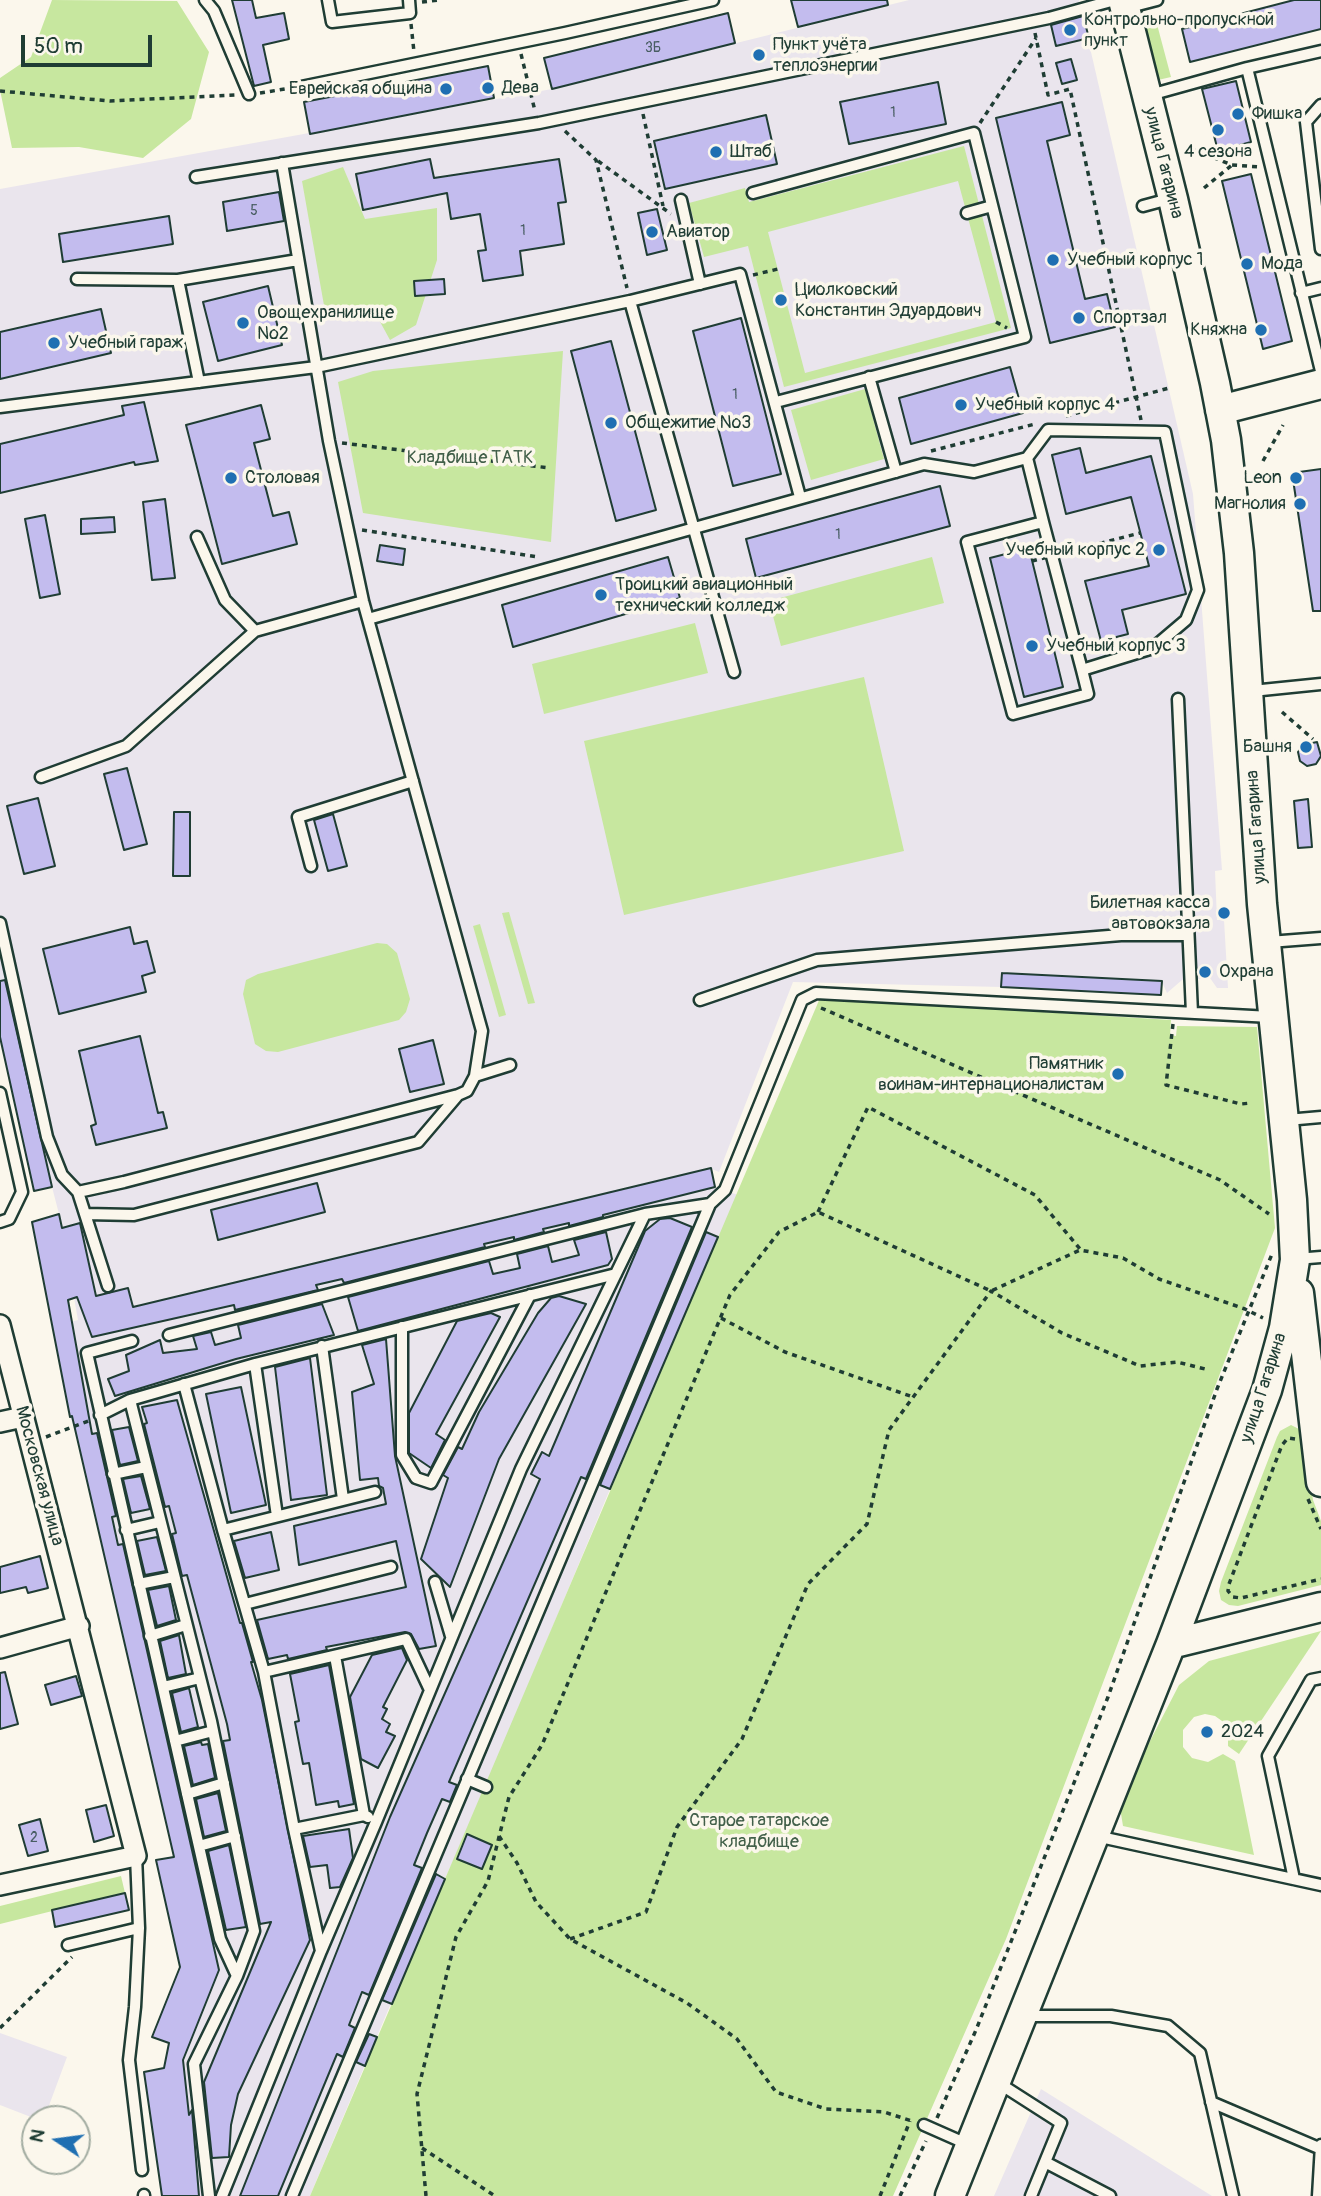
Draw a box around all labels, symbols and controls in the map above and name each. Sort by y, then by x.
place label: Контрольно-пропускной пункт [1084,9,1274,52]
scale bar [24,21,156,65]
marker: Контрольно-пропускной пункт [1062,22,1078,38]
text: 50 m [34,33,83,60]
place label: Пункт учёта теплоэнергии [773,34,877,76]
house number: 3Б [645,40,661,56]
marker: Пункт учёта теплоэнергии [751,47,767,63]
place label: Дева [502,77,539,99]
place label: Еврейская община [289,78,432,100]
marker: Дева [480,80,496,96]
marker: Еврейская община [438,81,454,97]
place label: Фишка [1252,103,1302,125]
house number: 1 [890,105,896,121]
street label: улица Гагарина [1139,105,1187,221]
marker: Фишка [1230,106,1246,122]
marker: 4 сезона [1210,122,1226,138]
place label: Штаб [730,141,772,163]
place label: 4 сезона [1184,141,1252,163]
marker: Штаб [708,144,724,160]
house number: 5 [250,203,258,219]
place label: Авиатор [666,221,730,243]
house number: 1 [520,223,526,239]
marker: Авиатор [644,224,660,240]
place label: Учебный корпус 1 [1067,249,1204,271]
marker: Учебный корпус 1 [1045,252,1061,268]
place label: Мода [1261,253,1303,275]
marker: Мода [1239,256,1255,272]
place label: Циолковский Константин Эдуардович [795,279,982,322]
marker: Циолковский Константин Эдуардович [773,292,789,308]
place label: Овощехранилище №2 [257,302,394,344]
place label: Спортзал [1093,307,1167,329]
marker: Спортзал [1071,310,1087,326]
marker: Овощехранилище №2 [235,315,251,331]
place label: Княжна [1190,319,1247,341]
marker: Княжна [1253,322,1269,338]
place label: Учебный гараж [68,332,183,354]
marker: Учебный гараж [46,335,62,351]
house number: 1 [732,387,738,403]
place label: Учебный корпус 4 [975,394,1115,416]
marker: Учебный корпус 4 [953,397,969,413]
place label: Общежитие №3 [625,412,751,434]
marker: Общежитие №3 [603,415,619,431]
park label: Кладбище ТАТК [407,447,533,469]
place label: Столовая [245,467,320,489]
place label: Leon [1243,467,1282,489]
marker: Столовая [223,470,239,486]
marker: Leon [1288,470,1304,486]
place label: Магнолия [1214,493,1286,515]
marker: Магнолия [1292,496,1308,512]
house number: 1 [835,527,841,543]
place label: Учебный корпус 2 [1005,539,1145,561]
marker: Учебный корпус 2 [1151,542,1167,558]
place label: Троицкий авиационный технический колледж [615,574,793,616]
marker: Троицкий авиационный технический колледж [593,587,609,603]
place label: Учебный корпус 3 [1046,635,1186,657]
marker: Учебный корпус 3 [1024,638,1040,654]
place label: Башня [1243,736,1292,758]
marker: Башня [1298,739,1314,755]
street label: улица Гагарина [1242,769,1272,885]
place label: Билетная касса автовокзала [1090,892,1210,934]
marker: Билетная касса автовокзала [1216,905,1232,921]
place label: Охрана [1219,961,1274,983]
marker: Охрана [1197,964,1213,980]
place label: Памятник воинам-интернационалистам [878,1053,1104,1096]
marker: Памятник воинам-интернационалистам [1110,1066,1126,1082]
street label: улица Гагарина [1236,1330,1292,1446]
street label: Московская улица [10,1404,68,1548]
place label: 2024 [1221,1721,1264,1743]
marker: 2024 [1199,1724,1215,1740]
park label: Старое татарское кладбище [689,1810,829,1853]
house number: 2 [30,1830,38,1846]
north arrow [21,2105,91,2175]
text: N [24,2127,51,2145]

